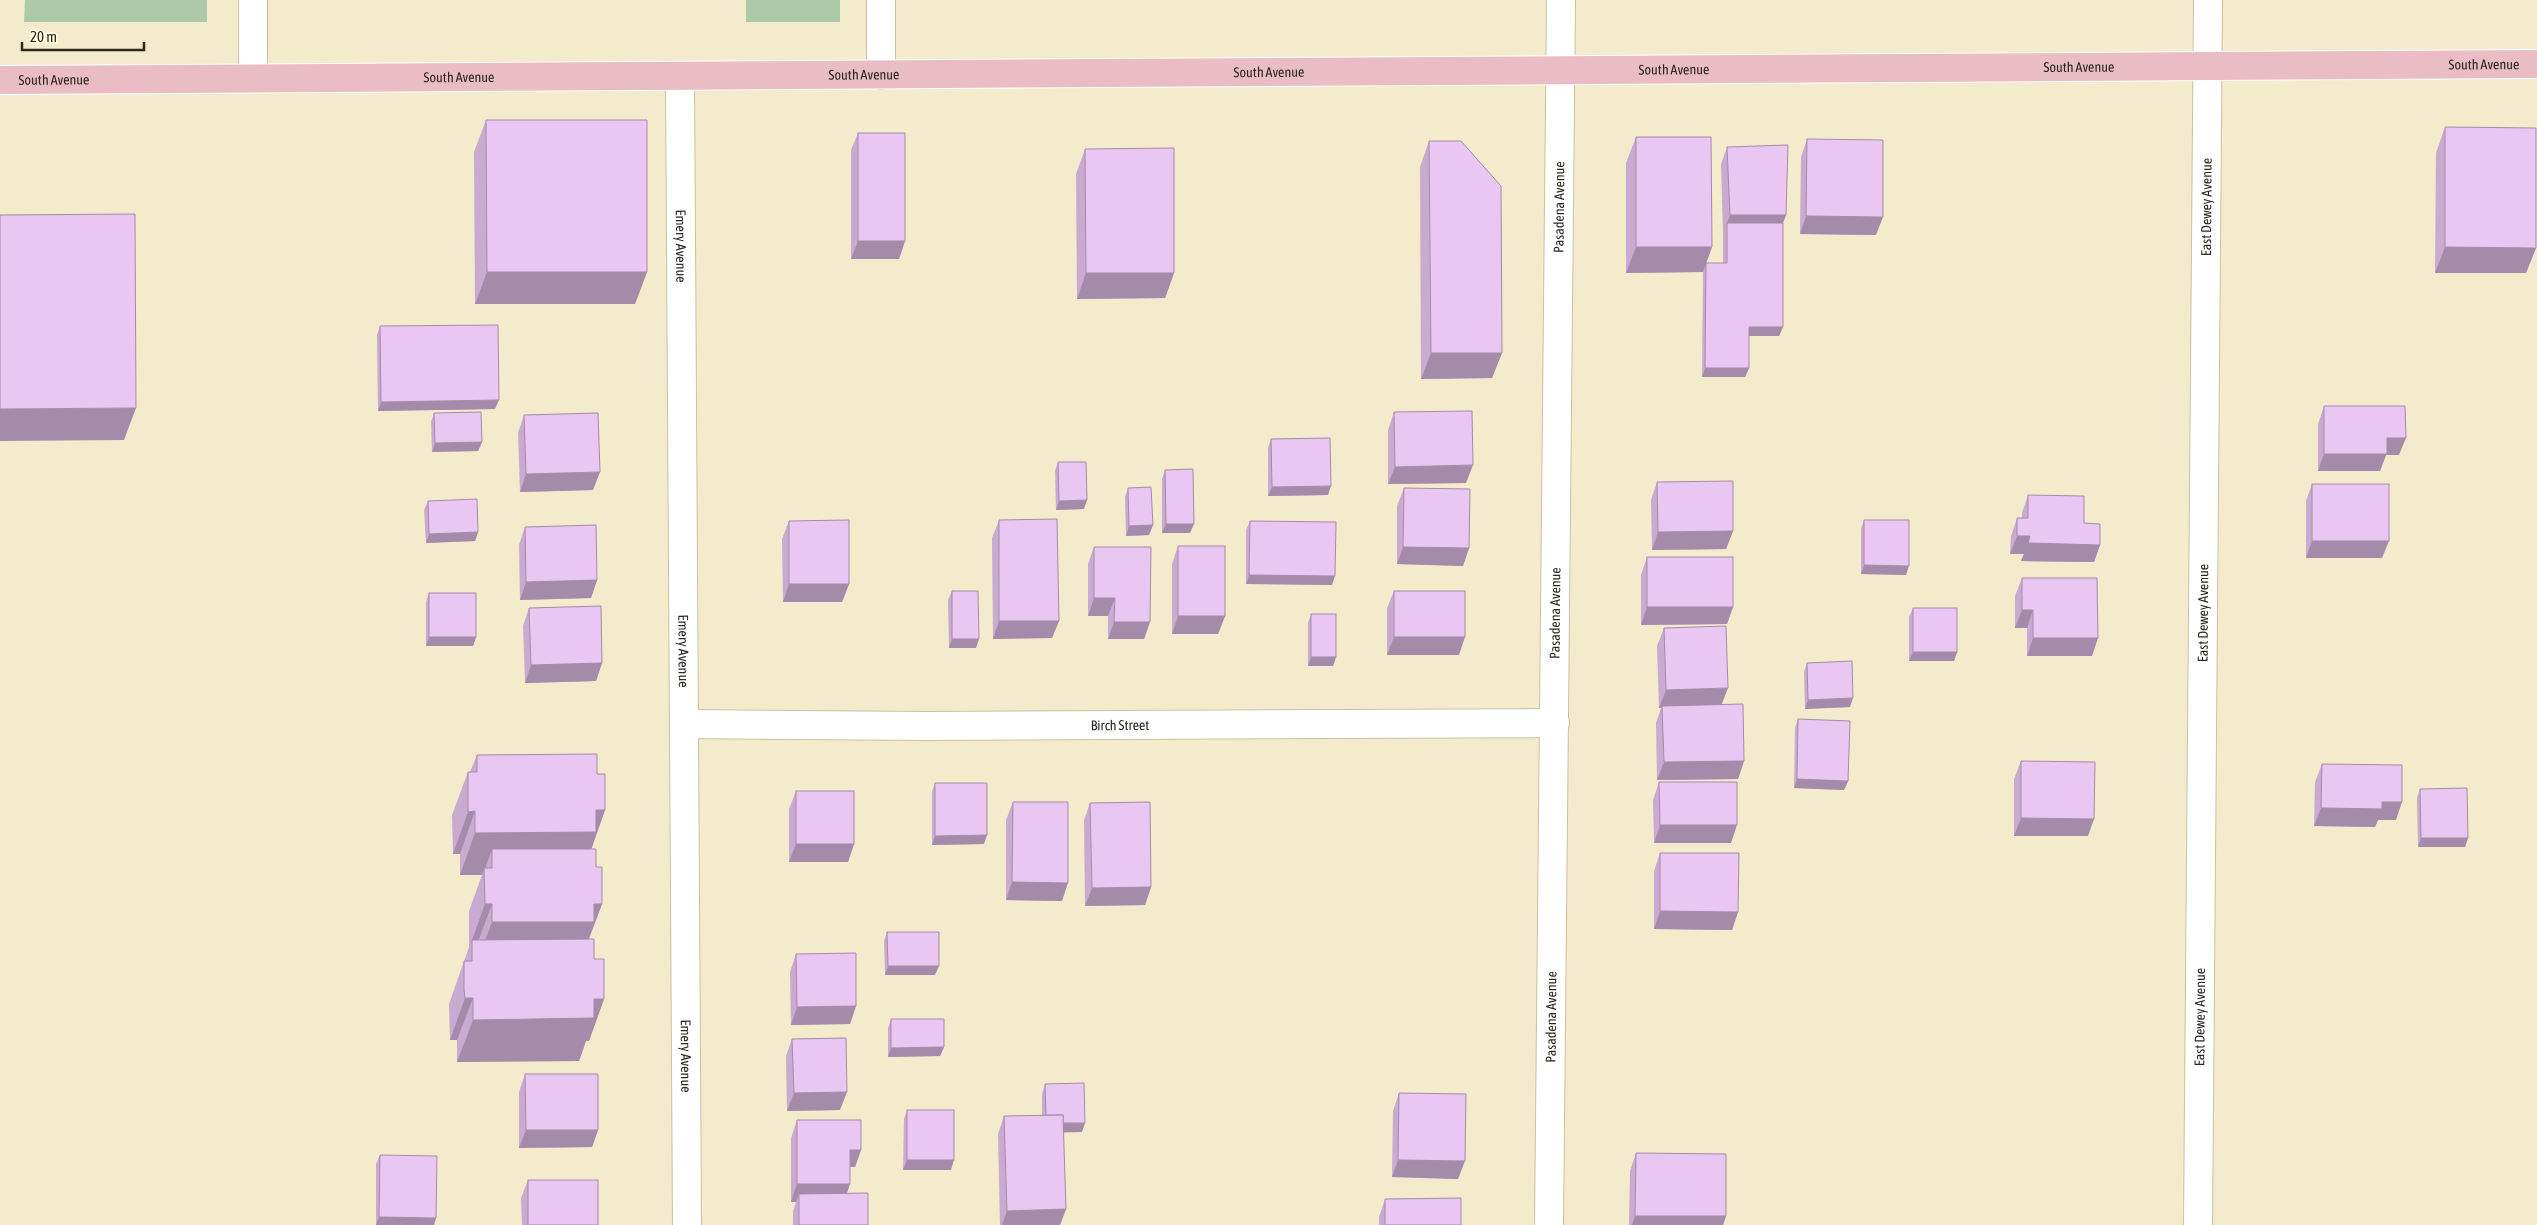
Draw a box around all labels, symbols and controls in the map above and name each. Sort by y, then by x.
scale bar [22,20,145,52]
text: 20 m [30,28,57,45]
street label: South Avenue [2448,56,2519,73]
street label: South Avenue [2044,59,2114,75]
street label: South Avenue [1639,61,1709,78]
street label: South Avenue [1234,64,1304,80]
street label: South Avenue [829,66,899,83]
street label: South Avenue [424,69,494,85]
street label: South Avenue [19,71,89,88]
street label: East Dewey Avenue [2198,158,2215,256]
street label: Pasadena Avenue [1551,161,1567,253]
street label: Emery Avenue [673,209,689,283]
street label: East Dewey Avenue [2195,564,2211,662]
street label: Pasadena Avenue [1547,567,1563,659]
street label: Emery Avenue [675,614,692,688]
street label: Birch Street [1091,717,1149,733]
street label: East Dewey Avenue [2191,968,2208,1066]
street label: Pasadena Avenue [1543,971,1559,1063]
street label: Emery Avenue [678,1019,694,1093]

